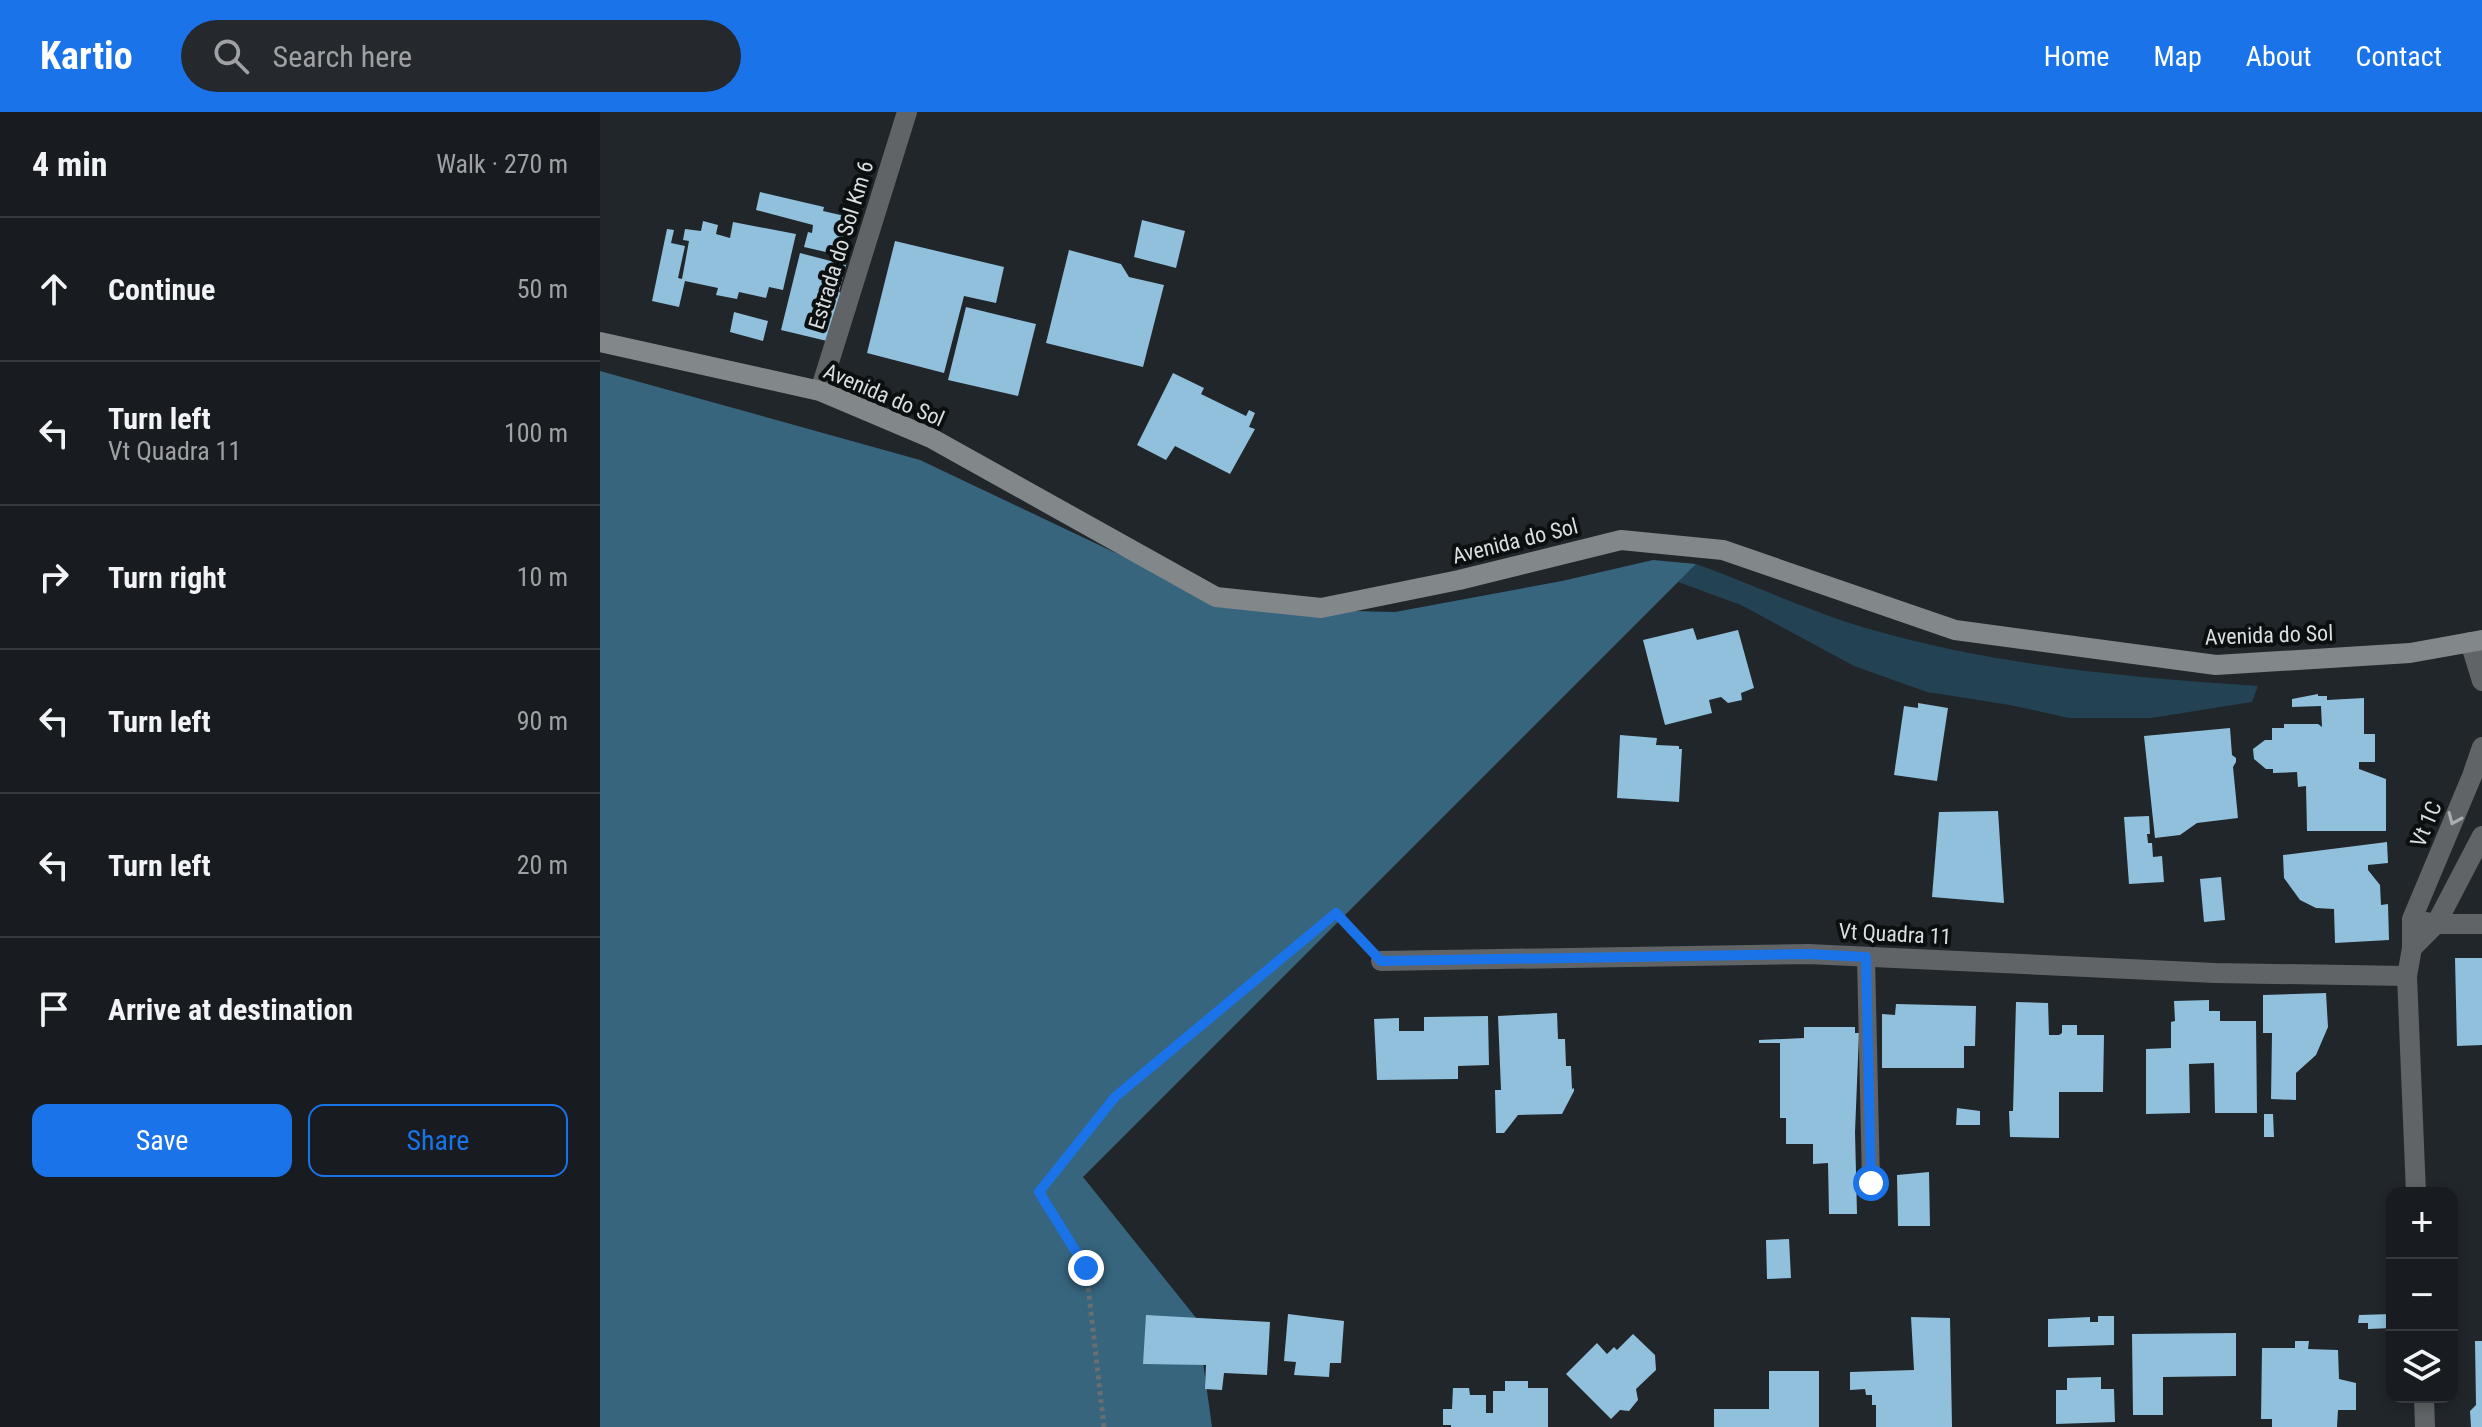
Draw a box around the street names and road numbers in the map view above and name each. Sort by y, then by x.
street label: Estrada do Sol Km 6 [804,158,878,332]
street label: Avenida do Sol [820,358,948,432]
street label: Avenida do Sol [1450,513,1580,569]
street label: Avenida do Sol [2204,620,2334,650]
street label: Vt 1C [2405,797,2447,851]
street label: Vt Quadra 11 [1838,919,1952,949]

